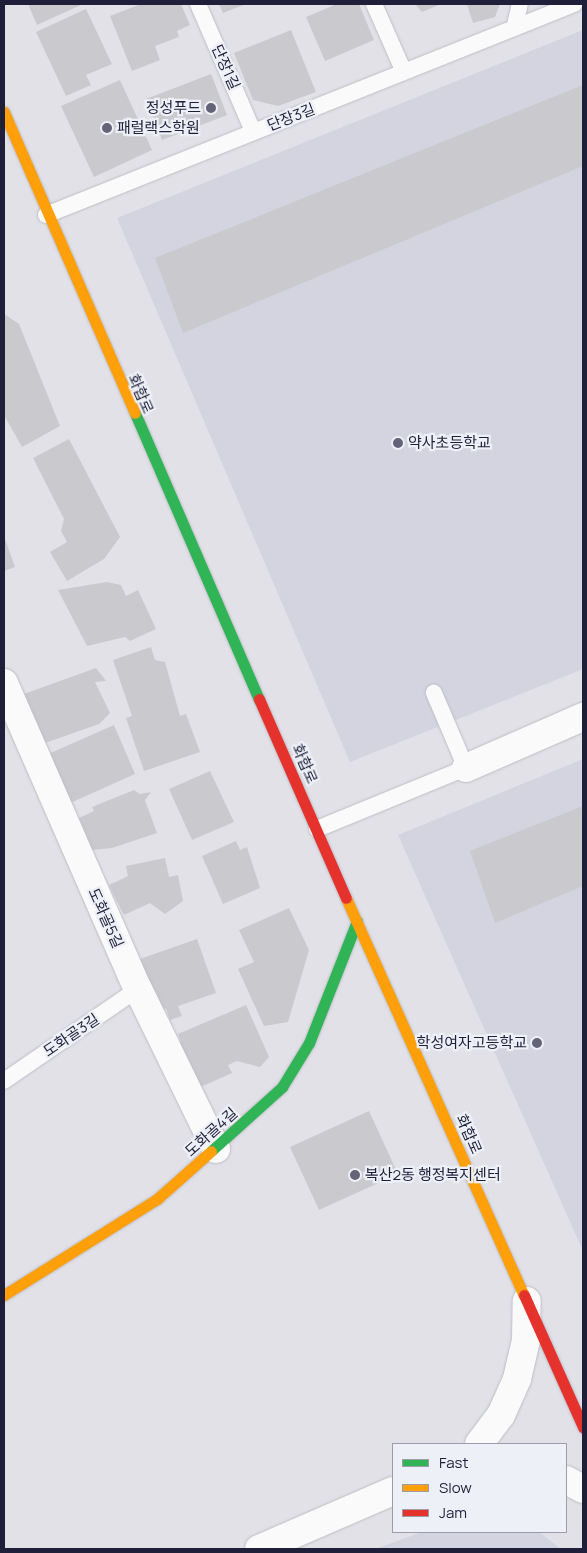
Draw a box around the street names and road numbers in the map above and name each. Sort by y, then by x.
street label: 단장1길 [208,42,244,92]
street label: 단장3길 [265,100,317,134]
street label: 화합로 [124,371,158,417]
street label: 화합로 [288,741,322,787]
street label: 도화골5길 [85,885,127,951]
street label: 도화골3길 [40,1010,102,1060]
street label: 도화골4길 [181,1104,241,1160]
street label: 화합로 [452,1111,486,1157]

